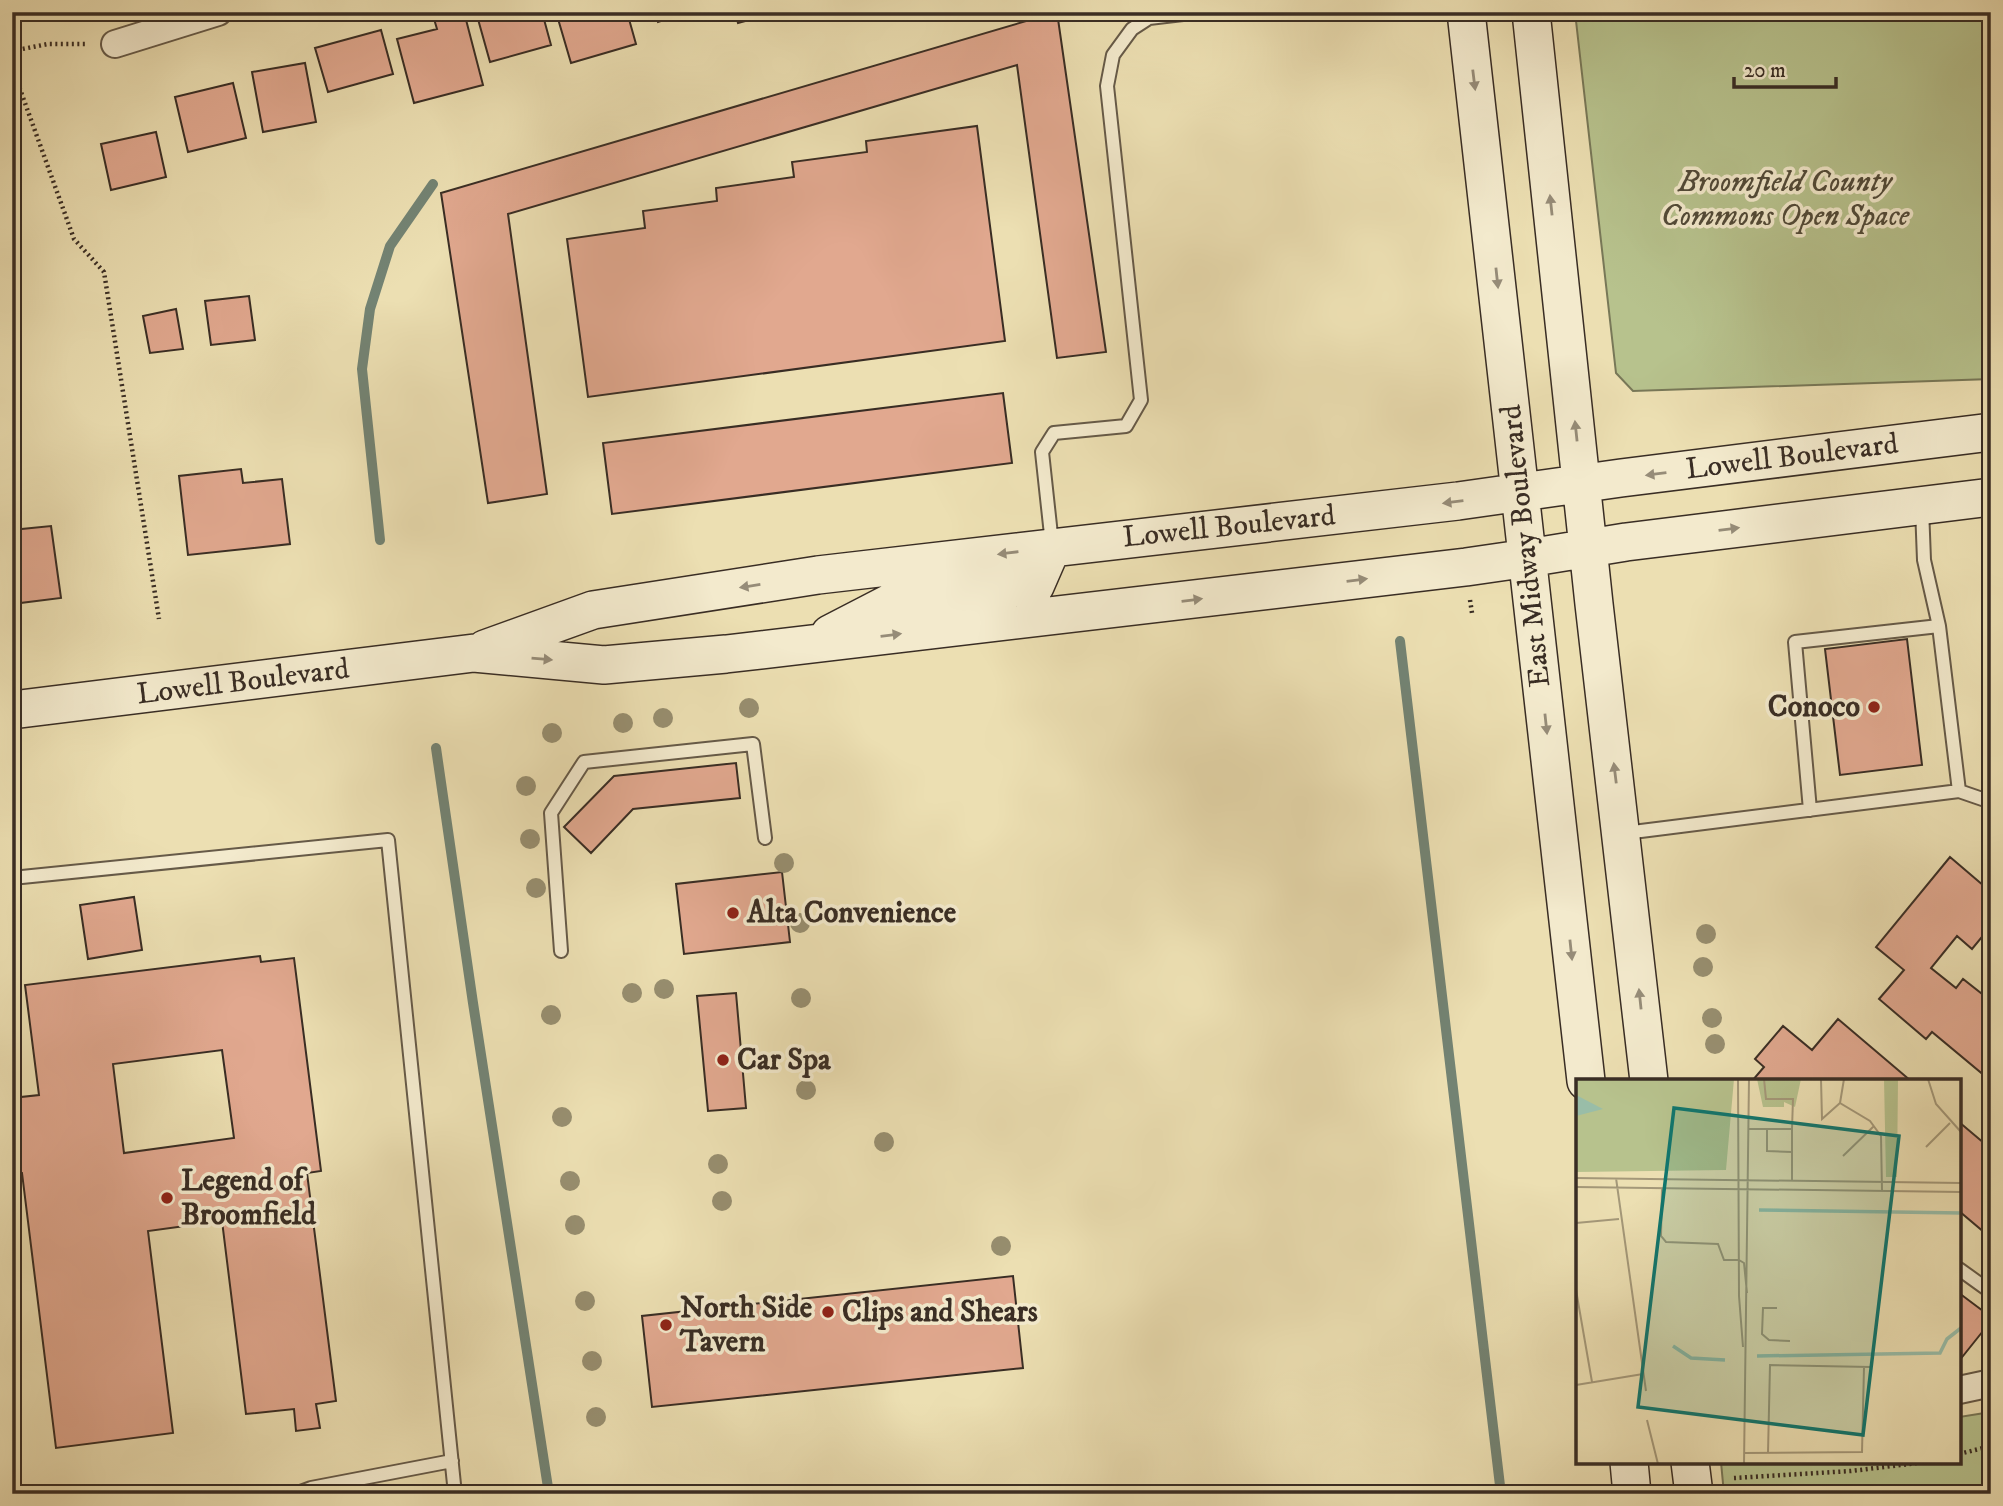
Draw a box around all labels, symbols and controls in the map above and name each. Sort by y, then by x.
scale bar [1734,46,1835,90]
text: 20 m [1744,58,1786,84]
one-way arrow [1469,69,1480,91]
park label: Broomfield County Commons Open Space [1661,164,1910,235]
one-way arrow [1546,194,1557,216]
one-way arrow [1491,267,1502,289]
street label: East Midway Boulevard [1493,403,1559,689]
one-way arrow [1570,420,1581,442]
street label: Lowell Boulevard [1684,426,1900,488]
one-way arrow [1645,468,1667,479]
street label: Lowell Boulevard [1121,497,1337,557]
one-way arrow [1442,497,1464,508]
one-way arrow [1718,523,1740,534]
one-way arrow [997,547,1019,558]
one-way arrow [1347,574,1369,585]
one-way arrow [739,580,761,591]
one-way arrow [1181,594,1203,605]
one-way arrow [881,629,903,640]
street label: Lowell Boulevard [135,651,351,713]
one-way arrow [531,654,553,665]
place label: Conoco [1768,689,1860,726]
marker: Conoco [1866,699,1882,715]
one-way arrow [1541,713,1552,735]
one-way arrow [1609,762,1620,784]
place label: Alta Convenience [746,895,957,932]
marker: Alta Convenience [725,905,741,921]
one-way arrow [1566,939,1577,961]
one-way arrow [1634,988,1645,1010]
place label: Car Spa [737,1042,832,1079]
marker: Car Spa [715,1052,731,1068]
inset map [1576,1079,1961,1464]
place label: Legend of Broomfield [181,1163,317,1234]
marker: Legend of Broomfield [159,1190,175,1206]
place label: North Side Tavern [679,1290,813,1361]
place label: Clips and Shears [842,1294,1038,1331]
marker: Clips and Shears [820,1304,836,1320]
marker: North Side Tavern [658,1317,674,1333]

